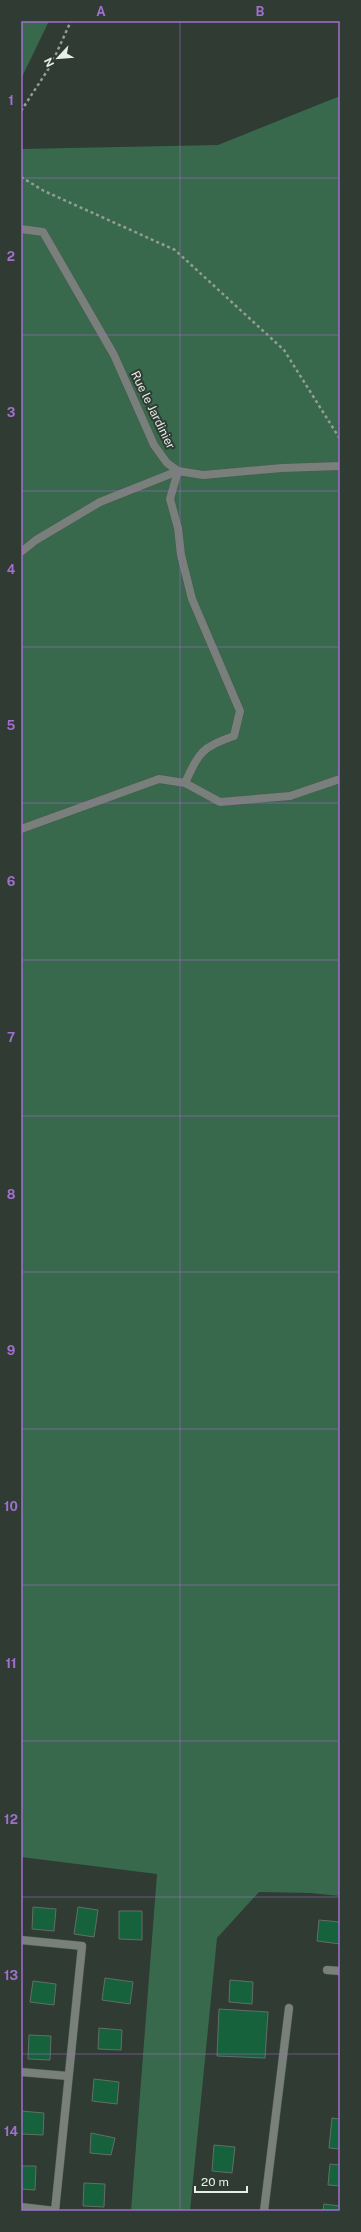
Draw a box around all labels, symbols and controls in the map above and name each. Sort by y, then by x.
text: A [96,4,106,19]
text: B [256,4,265,19]
north arrow [38,38,78,78]
text: N [42,56,56,69]
text: 1 [8,93,14,108]
text: 2 [7,249,15,264]
street label: Rue le Jardinier [128,369,178,452]
text: 3 [7,405,16,420]
text: 4 [7,562,16,577]
text: 5 [7,718,16,733]
text: 6 [7,874,16,889]
text: 7 [7,1030,15,1045]
text: 8 [7,1187,16,1202]
text: 9 [7,1343,15,1358]
text: 10 [4,1499,18,1514]
text: 11 [5,1656,17,1671]
text: 12 [4,1812,18,1827]
text: 13 [4,1968,18,1983]
text: 14 [4,2124,19,2139]
scale bar [195,2168,247,2194]
text: 20 m [201,2175,229,2189]

